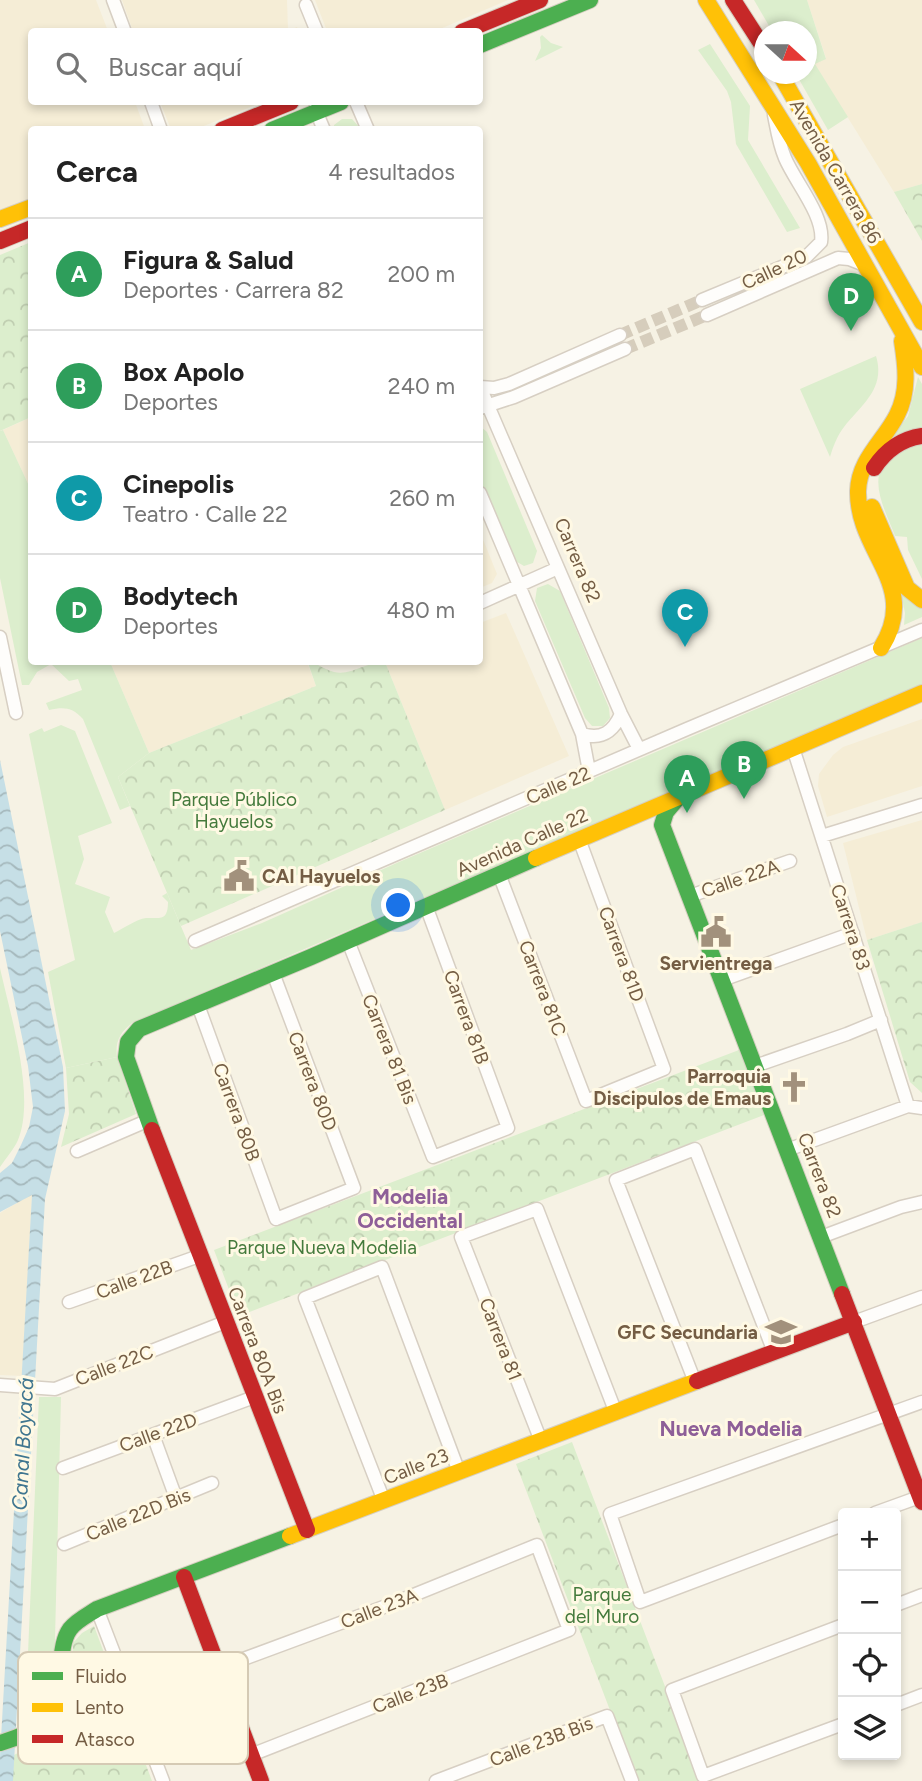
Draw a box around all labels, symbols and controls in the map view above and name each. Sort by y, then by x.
north arrow [754,21,817,84]
search box [28,28,483,105]
icon: search [52,48,90,86]
text: Buscar aquí [108,51,242,83]
street label: Avenida Carrera 86 [785,95,886,248]
text: Cerca [56,153,138,190]
text: 4 resultados [328,158,455,186]
text: Figura & Salud [123,244,294,276]
street label: Calle 20 [738,244,811,295]
text: A [71,260,87,288]
text: 200 m [387,260,455,288]
pin: D [828,273,874,331]
text: Deportes · Carrera 82 [123,276,344,304]
text: Box Apolo [123,356,244,388]
text: B [72,372,86,400]
text: 240 m [388,372,455,400]
text: Deportes [123,388,218,416]
text: Cinepolis [123,468,234,500]
text: C [71,484,87,512]
text: 260 m [389,484,455,512]
text: Teatro · Calle 22 [123,500,288,528]
street label: Carrera 82 [549,514,606,606]
text: Bodytech [123,580,238,612]
pin: C [662,589,708,647]
text: D [71,596,87,624]
text: 480 m [387,596,455,624]
text: Deportes [123,612,218,640]
pin: B [721,741,767,799]
pin: A [664,755,710,813]
street label: Calle 22 [522,762,594,809]
park label: Parque Público Hayuelos [171,788,297,833]
street label: Avenida Calle 22 [453,803,591,882]
street label: Calle 22A [698,854,782,903]
public building icon: CAI Hayuelos [222,859,256,893]
place label: CAI Hayuelos [262,865,380,888]
street label: Carrera 83 [826,881,875,973]
your location [381,888,415,922]
street label: Carrera 81D [594,903,649,1005]
public building icon: Servientrega [699,915,733,949]
street label: Carrera 81C [514,937,571,1040]
place label: Servientrega [659,952,773,975]
street label: Carrera 81B [439,967,494,1067]
street label: Carrera 81 Bis [357,991,422,1108]
street label: Carrera 80D [283,1028,342,1134]
street label: Carrera 80B [208,1060,265,1164]
place label: Parroquia Discipulos de Emaus [593,1065,771,1110]
church icon: Parroquia Discipulos de Emaus [777,1070,811,1104]
street label: Carrera 82 [793,1129,846,1221]
district label: Modelia Occidental [357,1184,463,1233]
park label: Parque Nueva Modelia [227,1236,417,1259]
street label: Calle 22B [93,1255,176,1304]
street label: Carrera 80A Bis [223,1284,292,1417]
street label: Carrera 81 [474,1294,527,1384]
school or university icon: GFC Secundaria [764,1315,798,1349]
place label: GFC Secundaria [617,1321,758,1344]
street label: Calle 22C [72,1340,157,1391]
water label: Canal Boyacá [7,1377,38,1511]
street label: Calle 22D [116,1408,200,1457]
district label: Nueva Modelia [659,1416,803,1441]
street label: Calle 23 [380,1444,452,1489]
street label: Calle 22D Bis [83,1483,194,1546]
map controls [838,1508,901,1760]
button: + [838,1508,901,1571]
button: − [838,1571,901,1634]
street label: Calle 23A [337,1583,421,1634]
park label: Parque del Muro [565,1583,639,1628]
button: locate [838,1634,901,1697]
legend [18,1652,248,1764]
text: Fluido [75,1665,127,1688]
street label: Calle 23B [369,1669,451,1718]
text: Lento [75,1696,124,1719]
button: layers [838,1697,901,1760]
street label: Calle 23B Bis [486,1711,596,1772]
text: Atasco [75,1728,135,1751]

